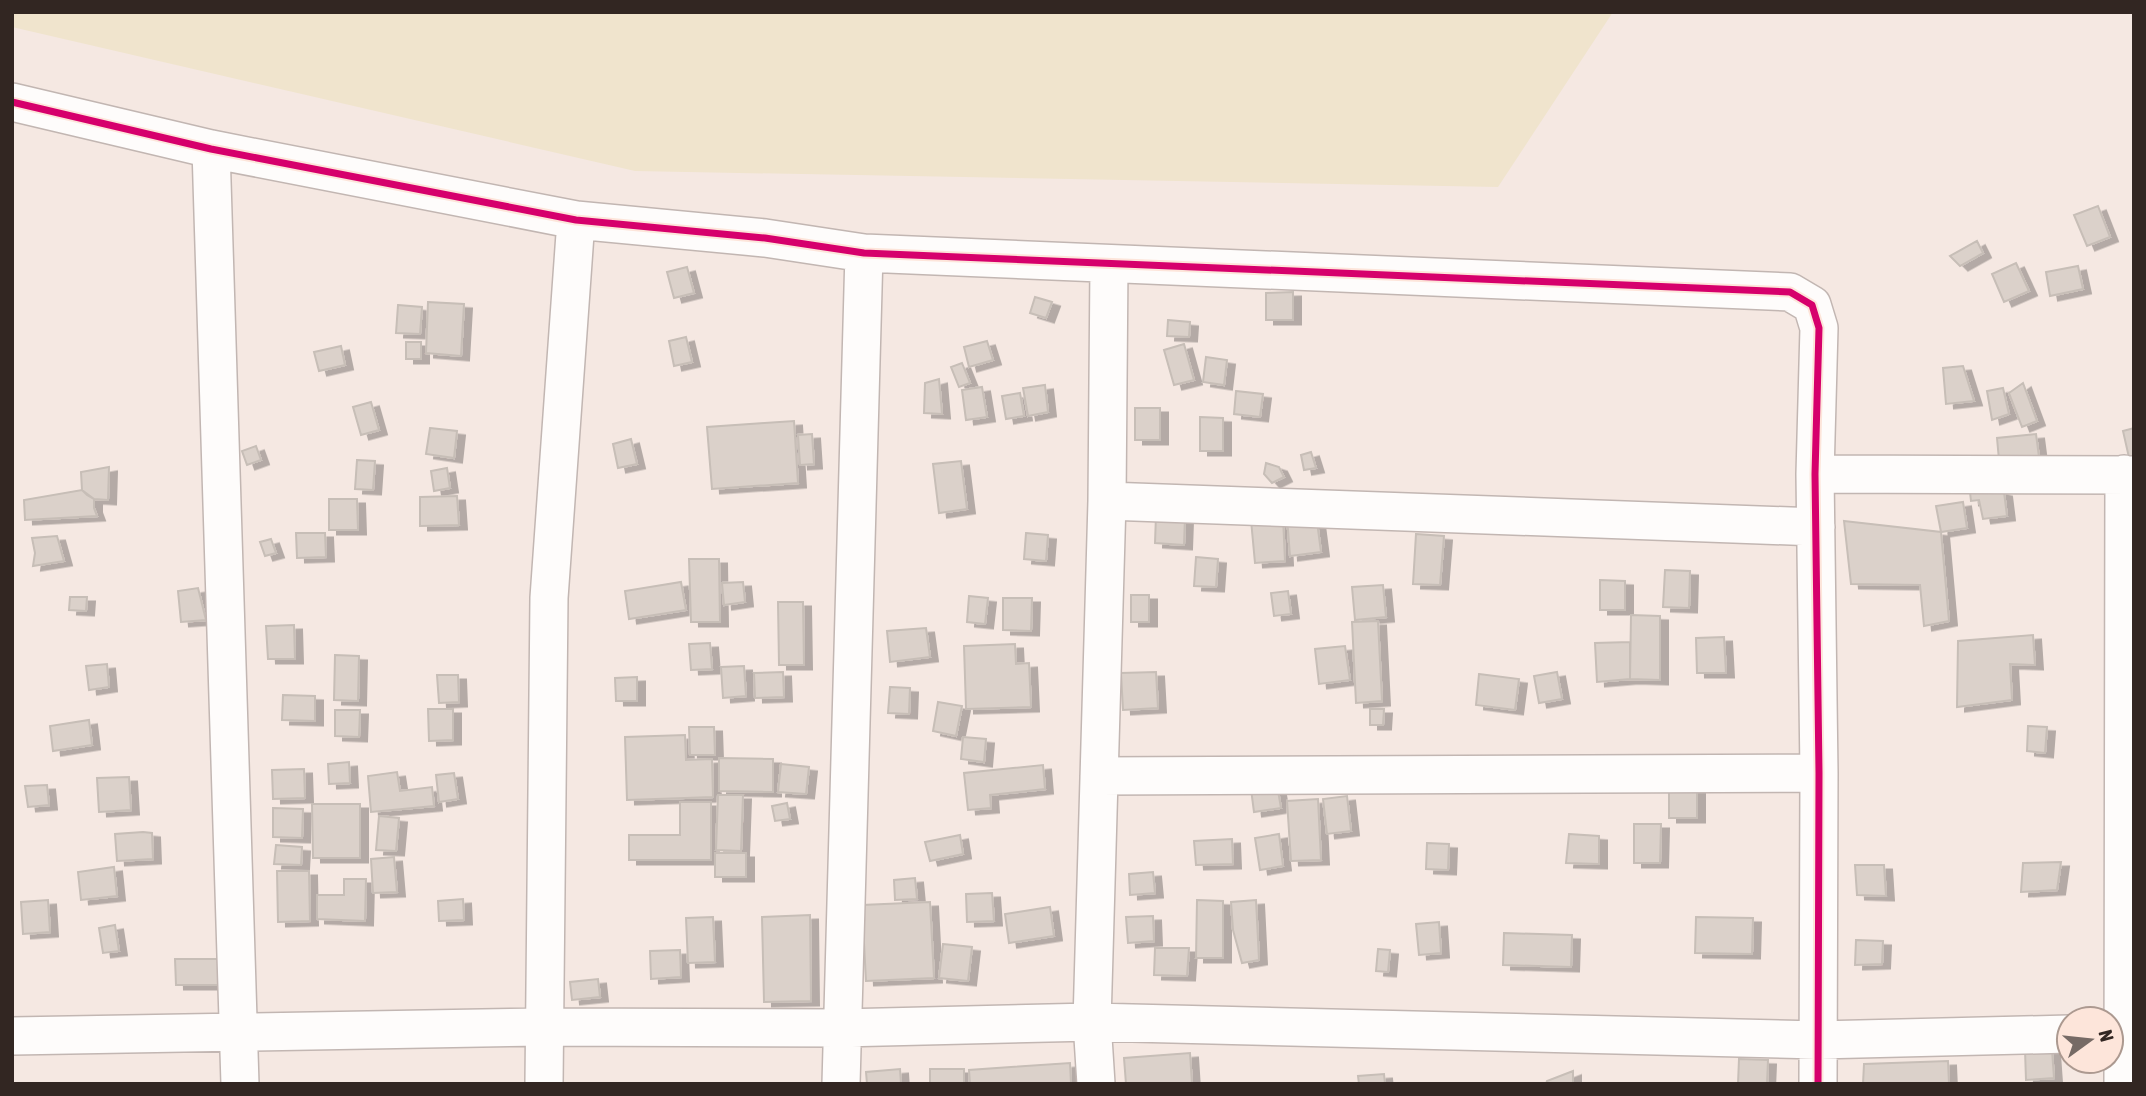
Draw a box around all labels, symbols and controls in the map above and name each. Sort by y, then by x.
north arrow [2055,1005,2125,1075]
text: N [2094,1027,2118,1044]

